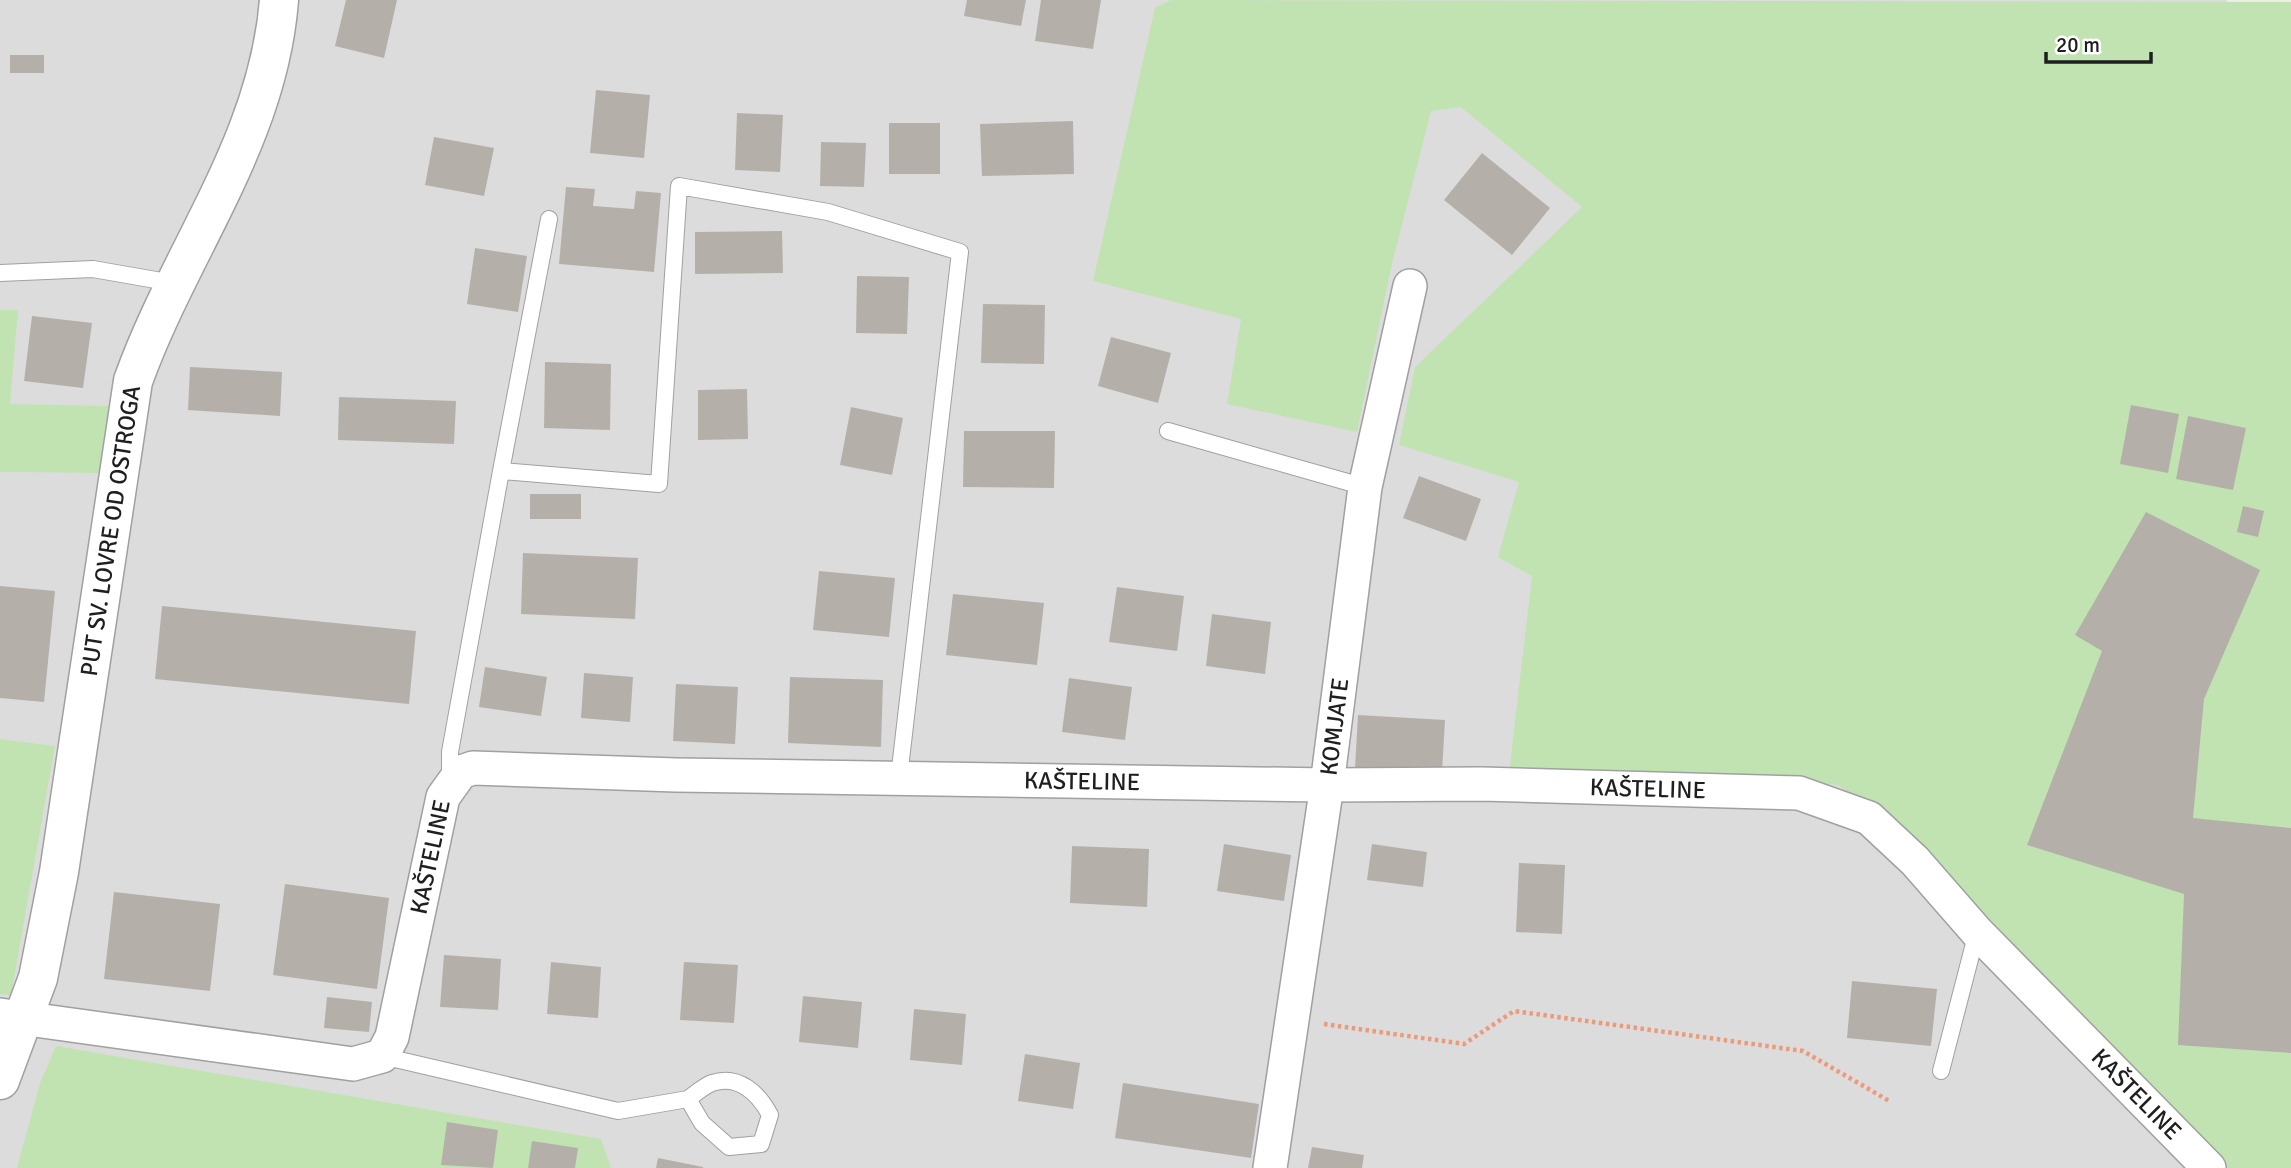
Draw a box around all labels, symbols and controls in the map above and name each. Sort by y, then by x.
scale bar [2046,21,2151,65]
text: 20 m [2056,32,2100,58]
street label: PUT SV. LOVRE OD OSTROGA [74,383,147,678]
street label: KOMJATE [1313,676,1356,777]
street label: KAŠTELINE [1024,765,1140,797]
street label: KAŠTELINE [1589,772,1707,805]
street label: KAŠTELINE [403,797,457,917]
street label: KAŠTELINE [2085,1042,2188,1146]

